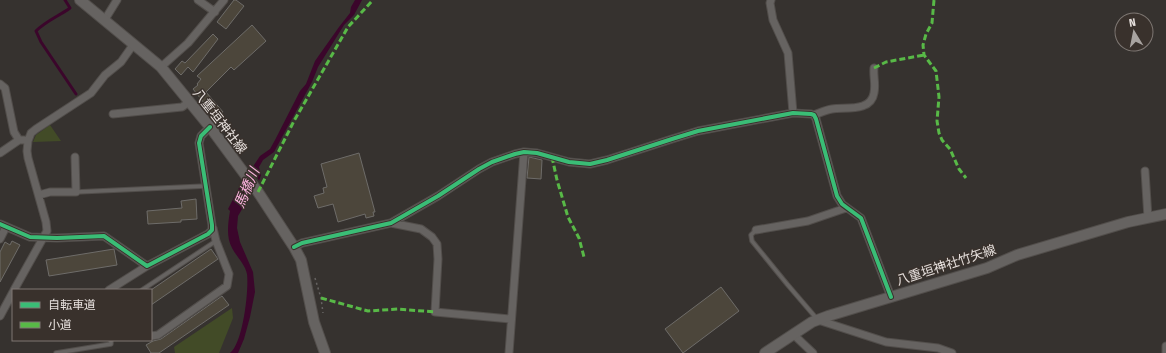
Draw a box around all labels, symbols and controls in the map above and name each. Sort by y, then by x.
north arrow [1114,12,1154,52]
text: N [1128,16,1137,30]
street label: 八重垣神社線 [190,86,250,156]
water label: 馬橋川 [231,164,264,211]
street label: 八重垣神社竹矢線 [894,242,998,288]
legend [12,289,152,341]
text: 自転車道 [48,298,96,312]
text: 小道 [48,318,72,332]

